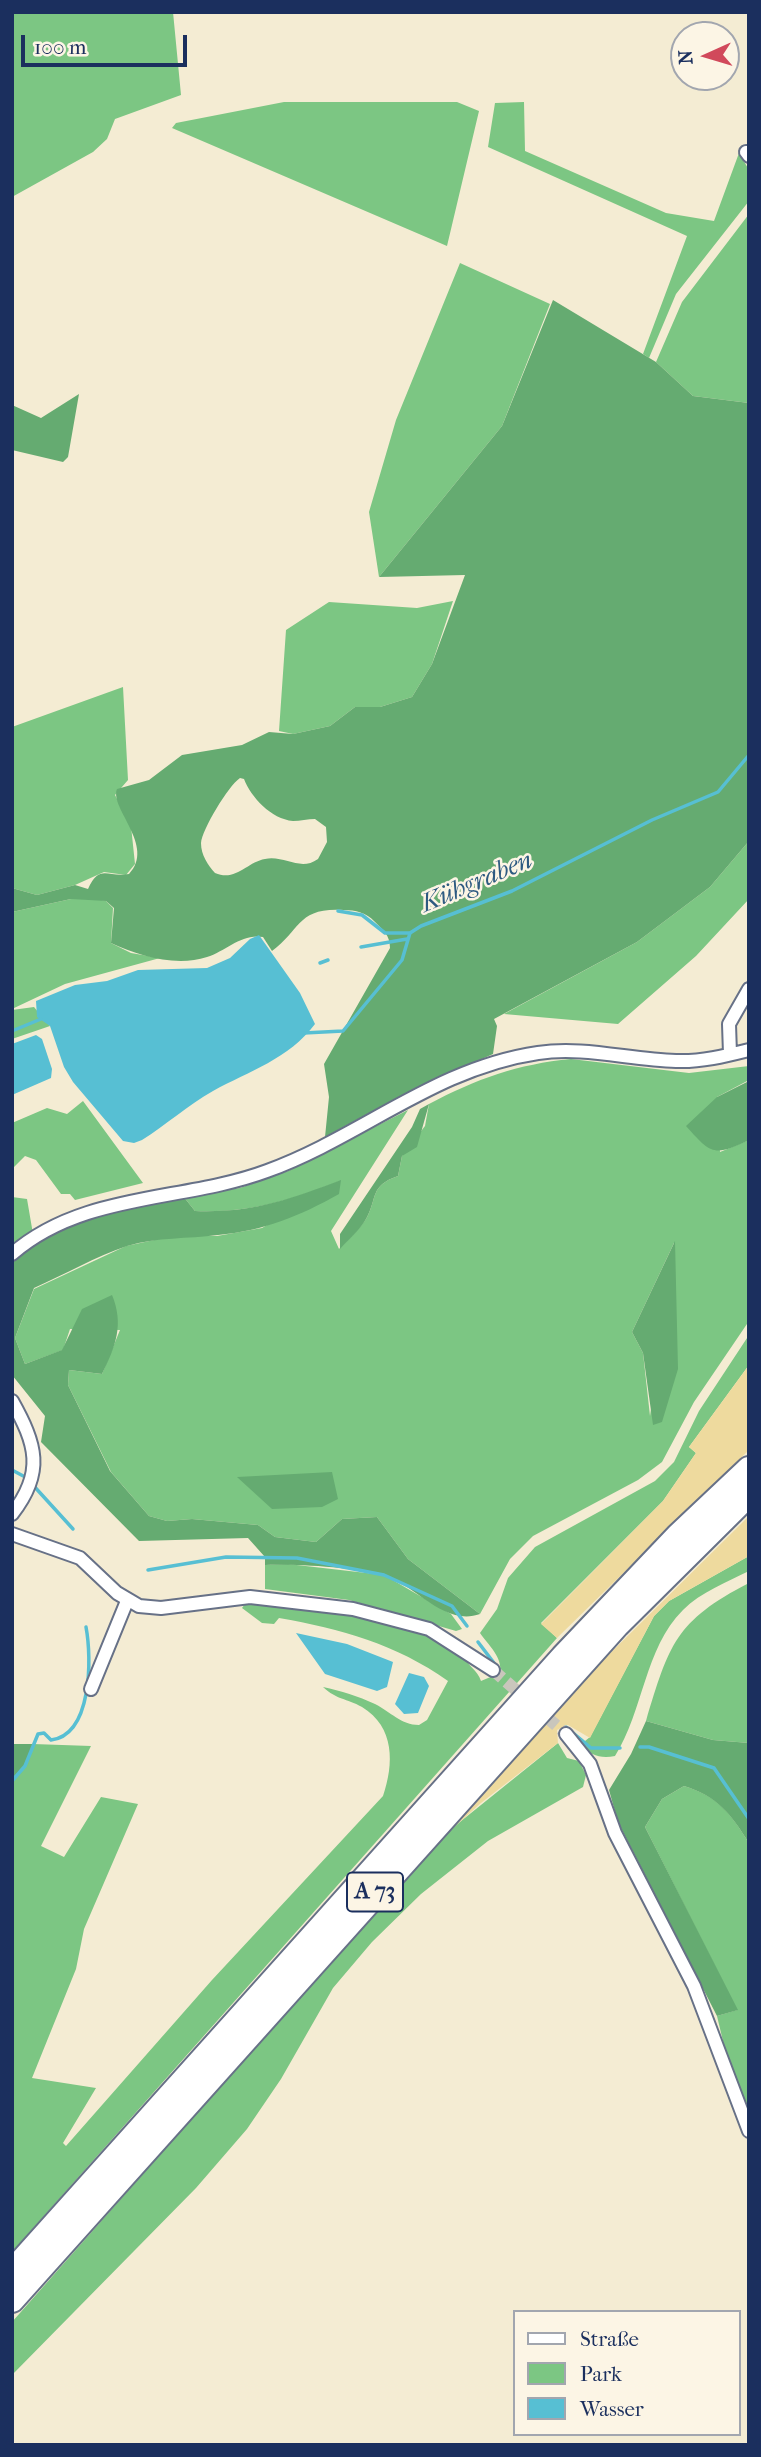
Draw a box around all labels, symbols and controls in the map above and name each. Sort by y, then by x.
scale bar [24,21,191,65]
north arrow [670,21,740,91]
text: 100 m [34,35,87,59]
text: N [675,49,698,65]
water label: Kühgraben [416,846,538,920]
road number: A 73 [347,1872,403,1912]
legend [512,2310,740,2436]
text: Straße [580,2327,639,2351]
text: Park [580,2362,622,2386]
text: Wasser [580,2397,644,2421]

